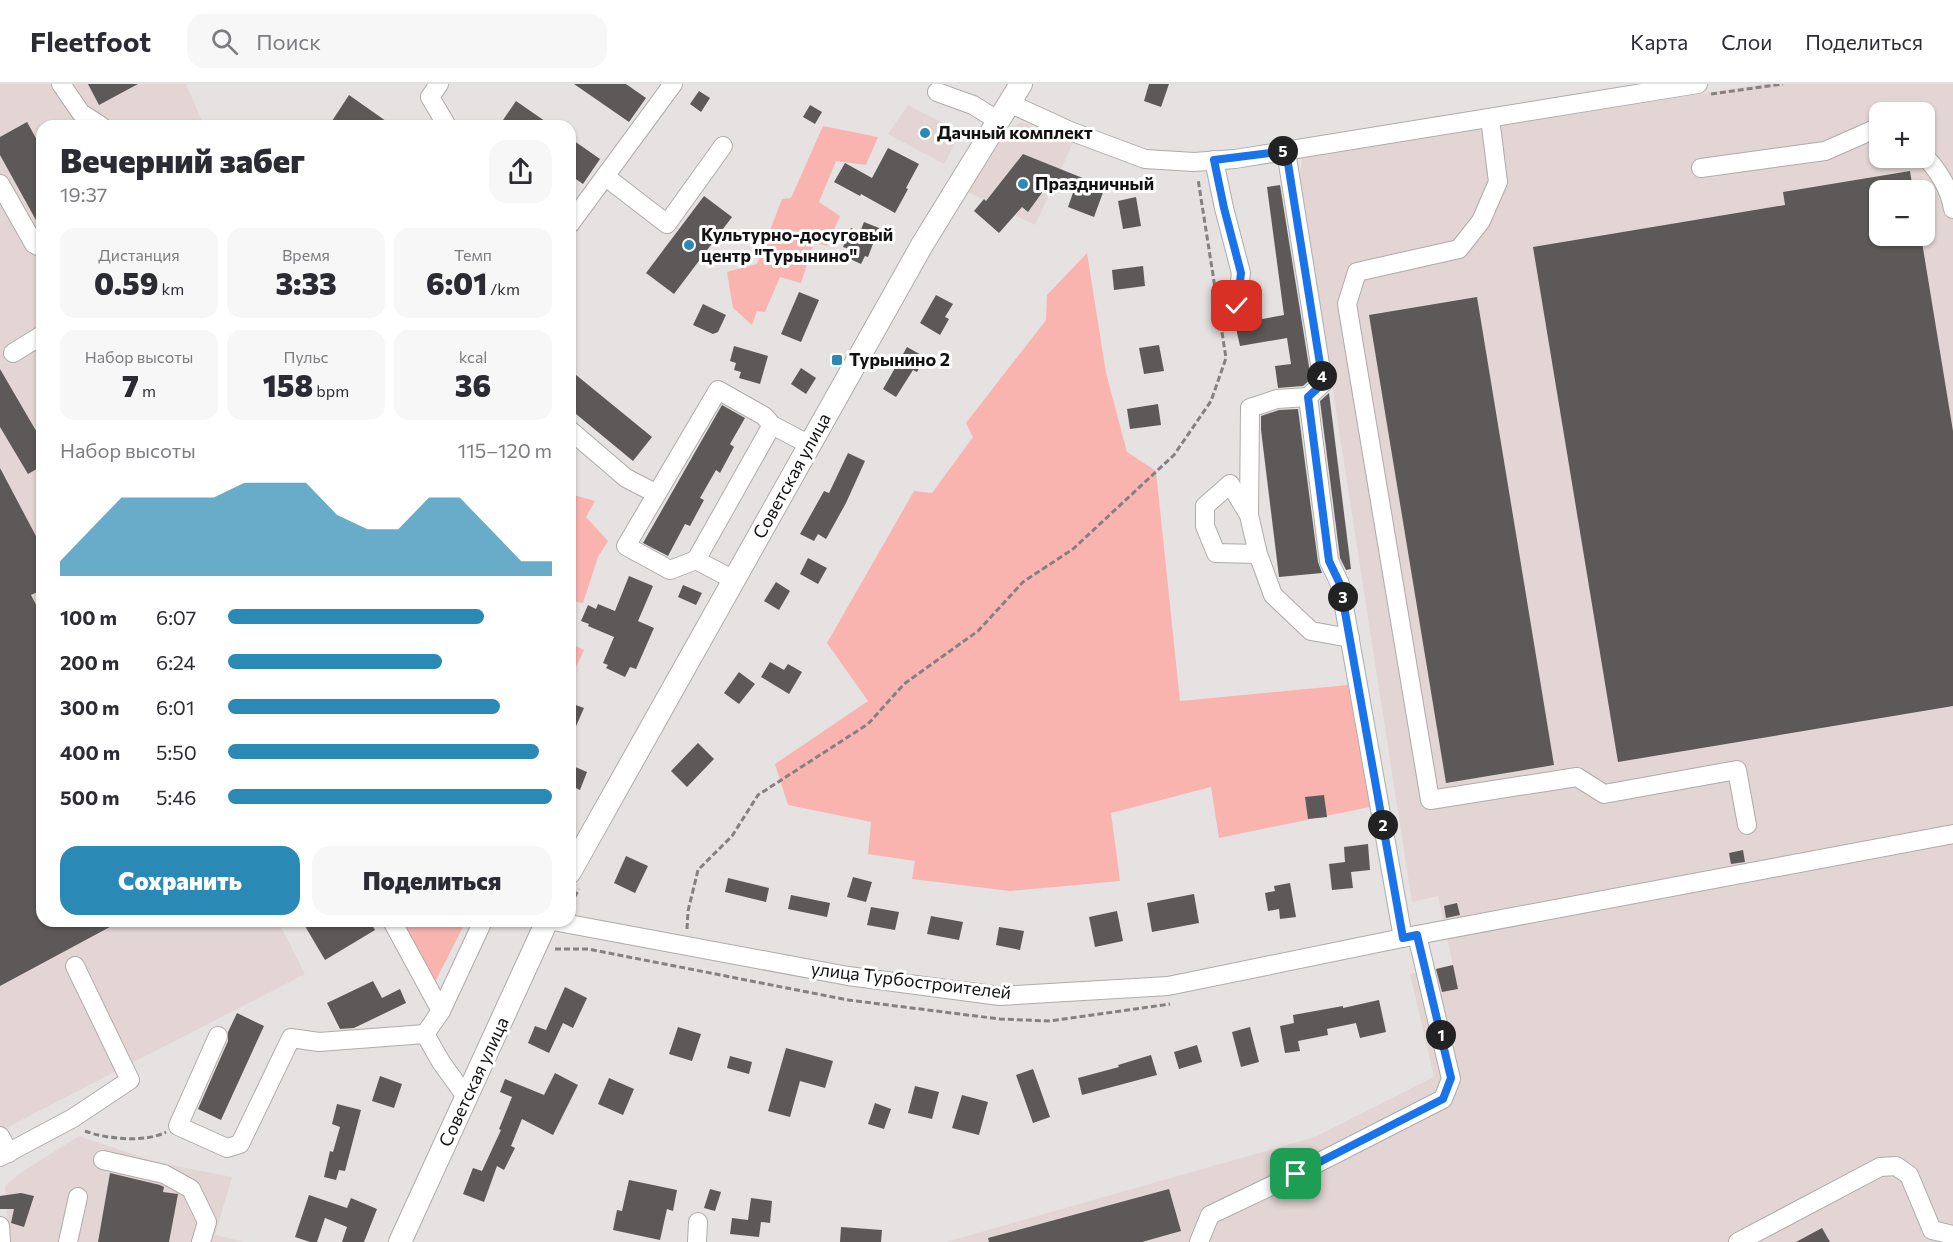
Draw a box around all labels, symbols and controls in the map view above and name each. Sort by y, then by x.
search box [187,14,607,68]
text: Fleetfoot [30,24,151,58]
icon: search [208,25,241,58]
text: Поиск [256,28,321,55]
text: Карта [1630,29,1688,54]
text: Слои [1721,29,1772,54]
text: Поделиться [1805,29,1923,54]
map controls [1869,102,1935,246]
button: + [1869,102,1935,168]
place label: Дачный комплект [937,121,1093,143]
marker: Дачный комплект [918,126,932,140]
pin: 5 [1268,136,1298,166]
text: Вечерний забег [60,139,305,180]
button: share [489,140,552,203]
text: 5 [1278,141,1288,160]
place label: Праздничный [1035,172,1154,194]
marker: Праздничный [1016,177,1030,191]
button: − [1869,180,1935,246]
text: 19:37 [60,182,107,206]
place label: Культурно-досуговый центр "Турынино" [701,223,893,266]
marker: Культурно-досуговый центр "Турынино" [682,238,696,252]
text: Дистанция [98,245,180,264]
text: Время [282,245,330,264]
text: Темп [454,245,492,264]
text: 0.59 [94,264,158,301]
text: 3:33 [275,264,337,301]
text: 6:01 [426,264,487,301]
text: km [158,279,184,298]
text: /km [487,279,520,298]
pin [1211,280,1262,331]
icon: check [1220,289,1253,322]
text: Набор высоты [85,347,193,366]
text: Пульс [283,347,329,366]
text: kcal [459,347,487,366]
place label: Турынино 2 [849,348,950,370]
marker: Турынино 2 [830,353,844,367]
pin: 4 [1307,361,1337,391]
text: 7 [122,366,139,403]
text: 158 [263,366,313,403]
text: 36 [455,366,491,403]
text: 4 [1317,366,1327,385]
text: m [139,381,156,400]
text: bpm [313,381,349,400]
street label: Советская улица [747,409,835,542]
text: Набор высоты [60,438,196,462]
text: 115–120 m [458,438,552,462]
pin: 3 [1328,582,1358,612]
text: 3 [1338,587,1348,606]
text: 100 m [60,605,117,629]
text: 6:07 [156,605,196,629]
text: 200 m [60,650,119,674]
text: 6:24 [156,650,196,674]
text: 300 m [60,695,120,719]
text: 6:01 [156,695,194,719]
text: 400 m [60,740,120,764]
text: 5:50 [156,740,197,764]
text: 500 m [60,785,120,809]
text: 5:46 [156,785,196,809]
pin: 2 [1368,810,1398,840]
text: 2 [1378,815,1388,834]
button: Сохранить [60,846,300,915]
button: Поделиться [312,846,552,915]
street label: улица Турбостроителей [810,957,1013,1003]
street label: Советская улица [433,1013,513,1150]
pin: 1 [1426,1020,1456,1050]
text: 1 [1437,1025,1445,1044]
pin [1270,1148,1321,1199]
icon: arrive [1279,1157,1312,1190]

